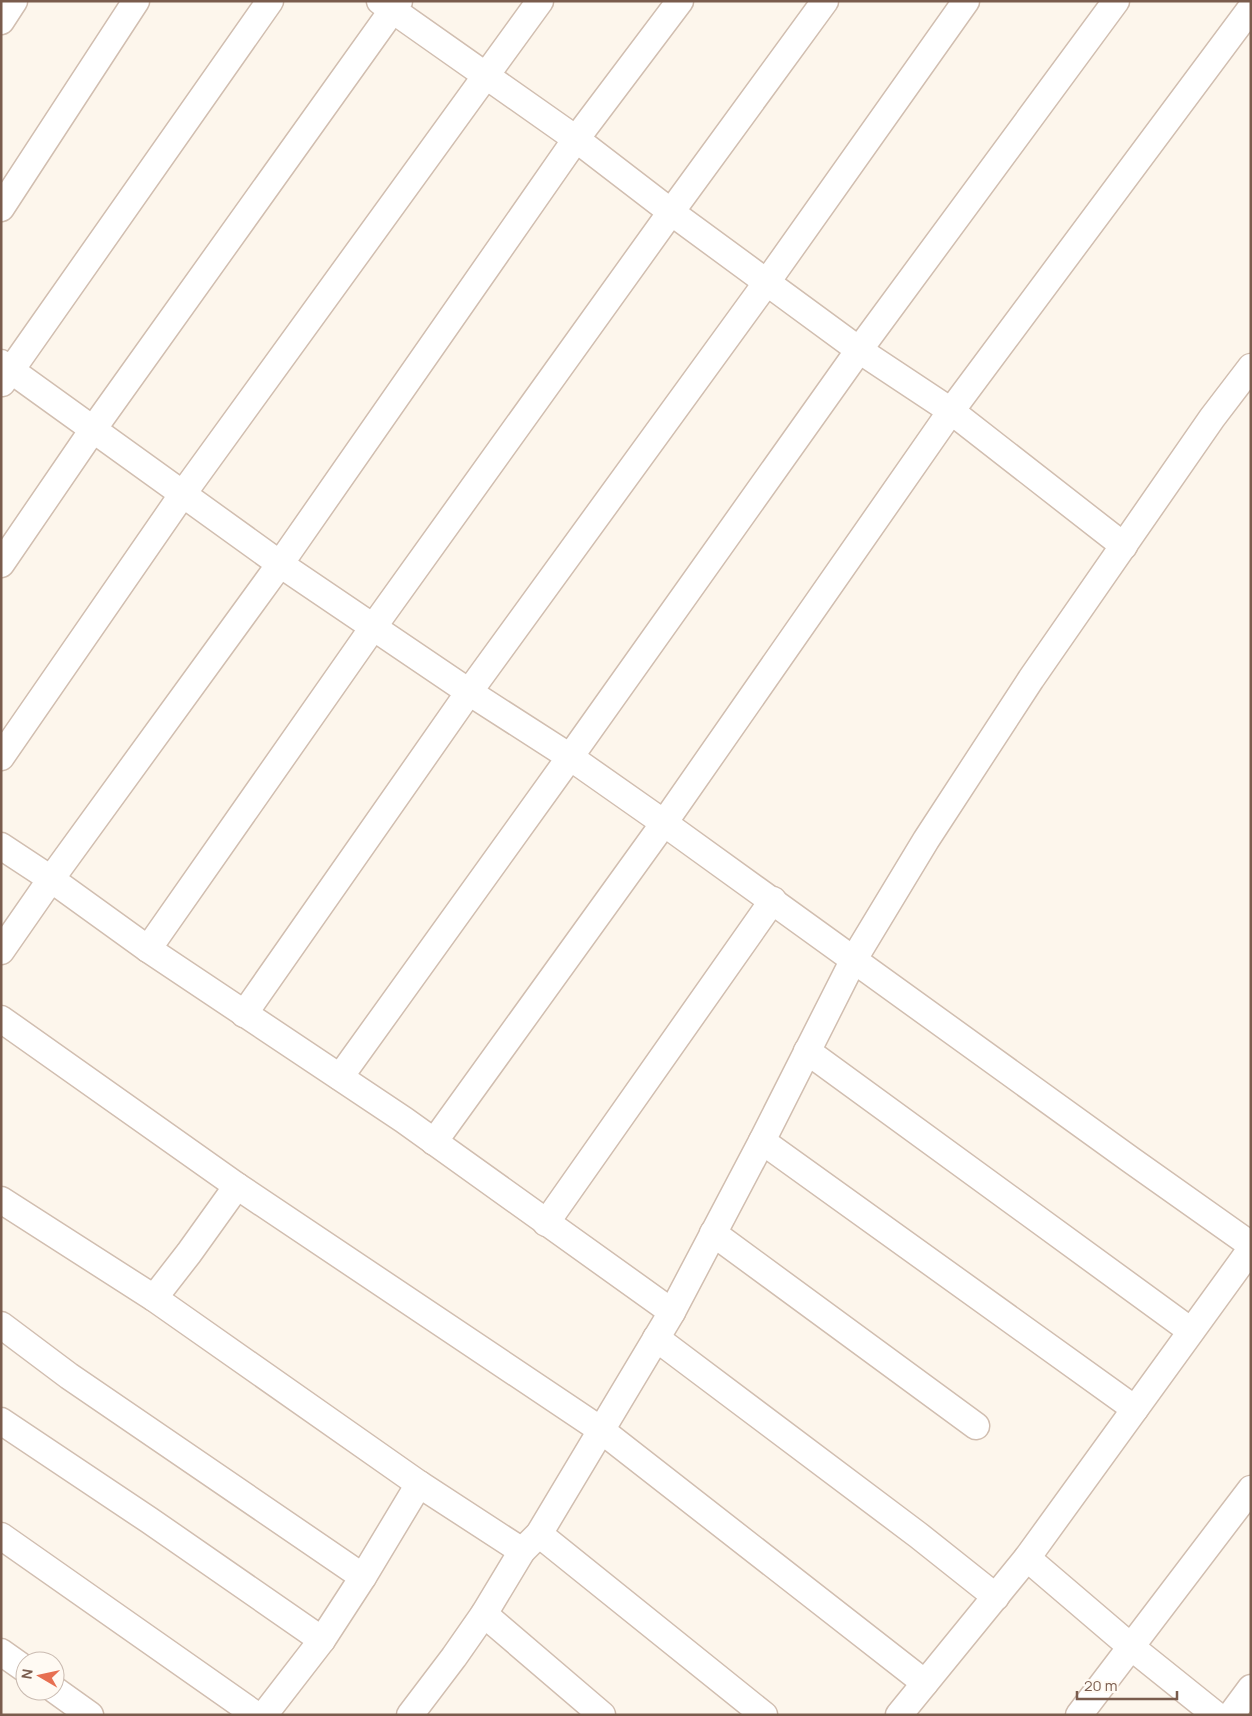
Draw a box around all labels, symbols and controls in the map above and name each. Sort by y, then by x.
north arrow [15,1651,65,1701]
text: N [16,1667,37,1680]
scale bar [1077,1668,1177,1700]
text: 20 m [1084,1675,1117,1696]

